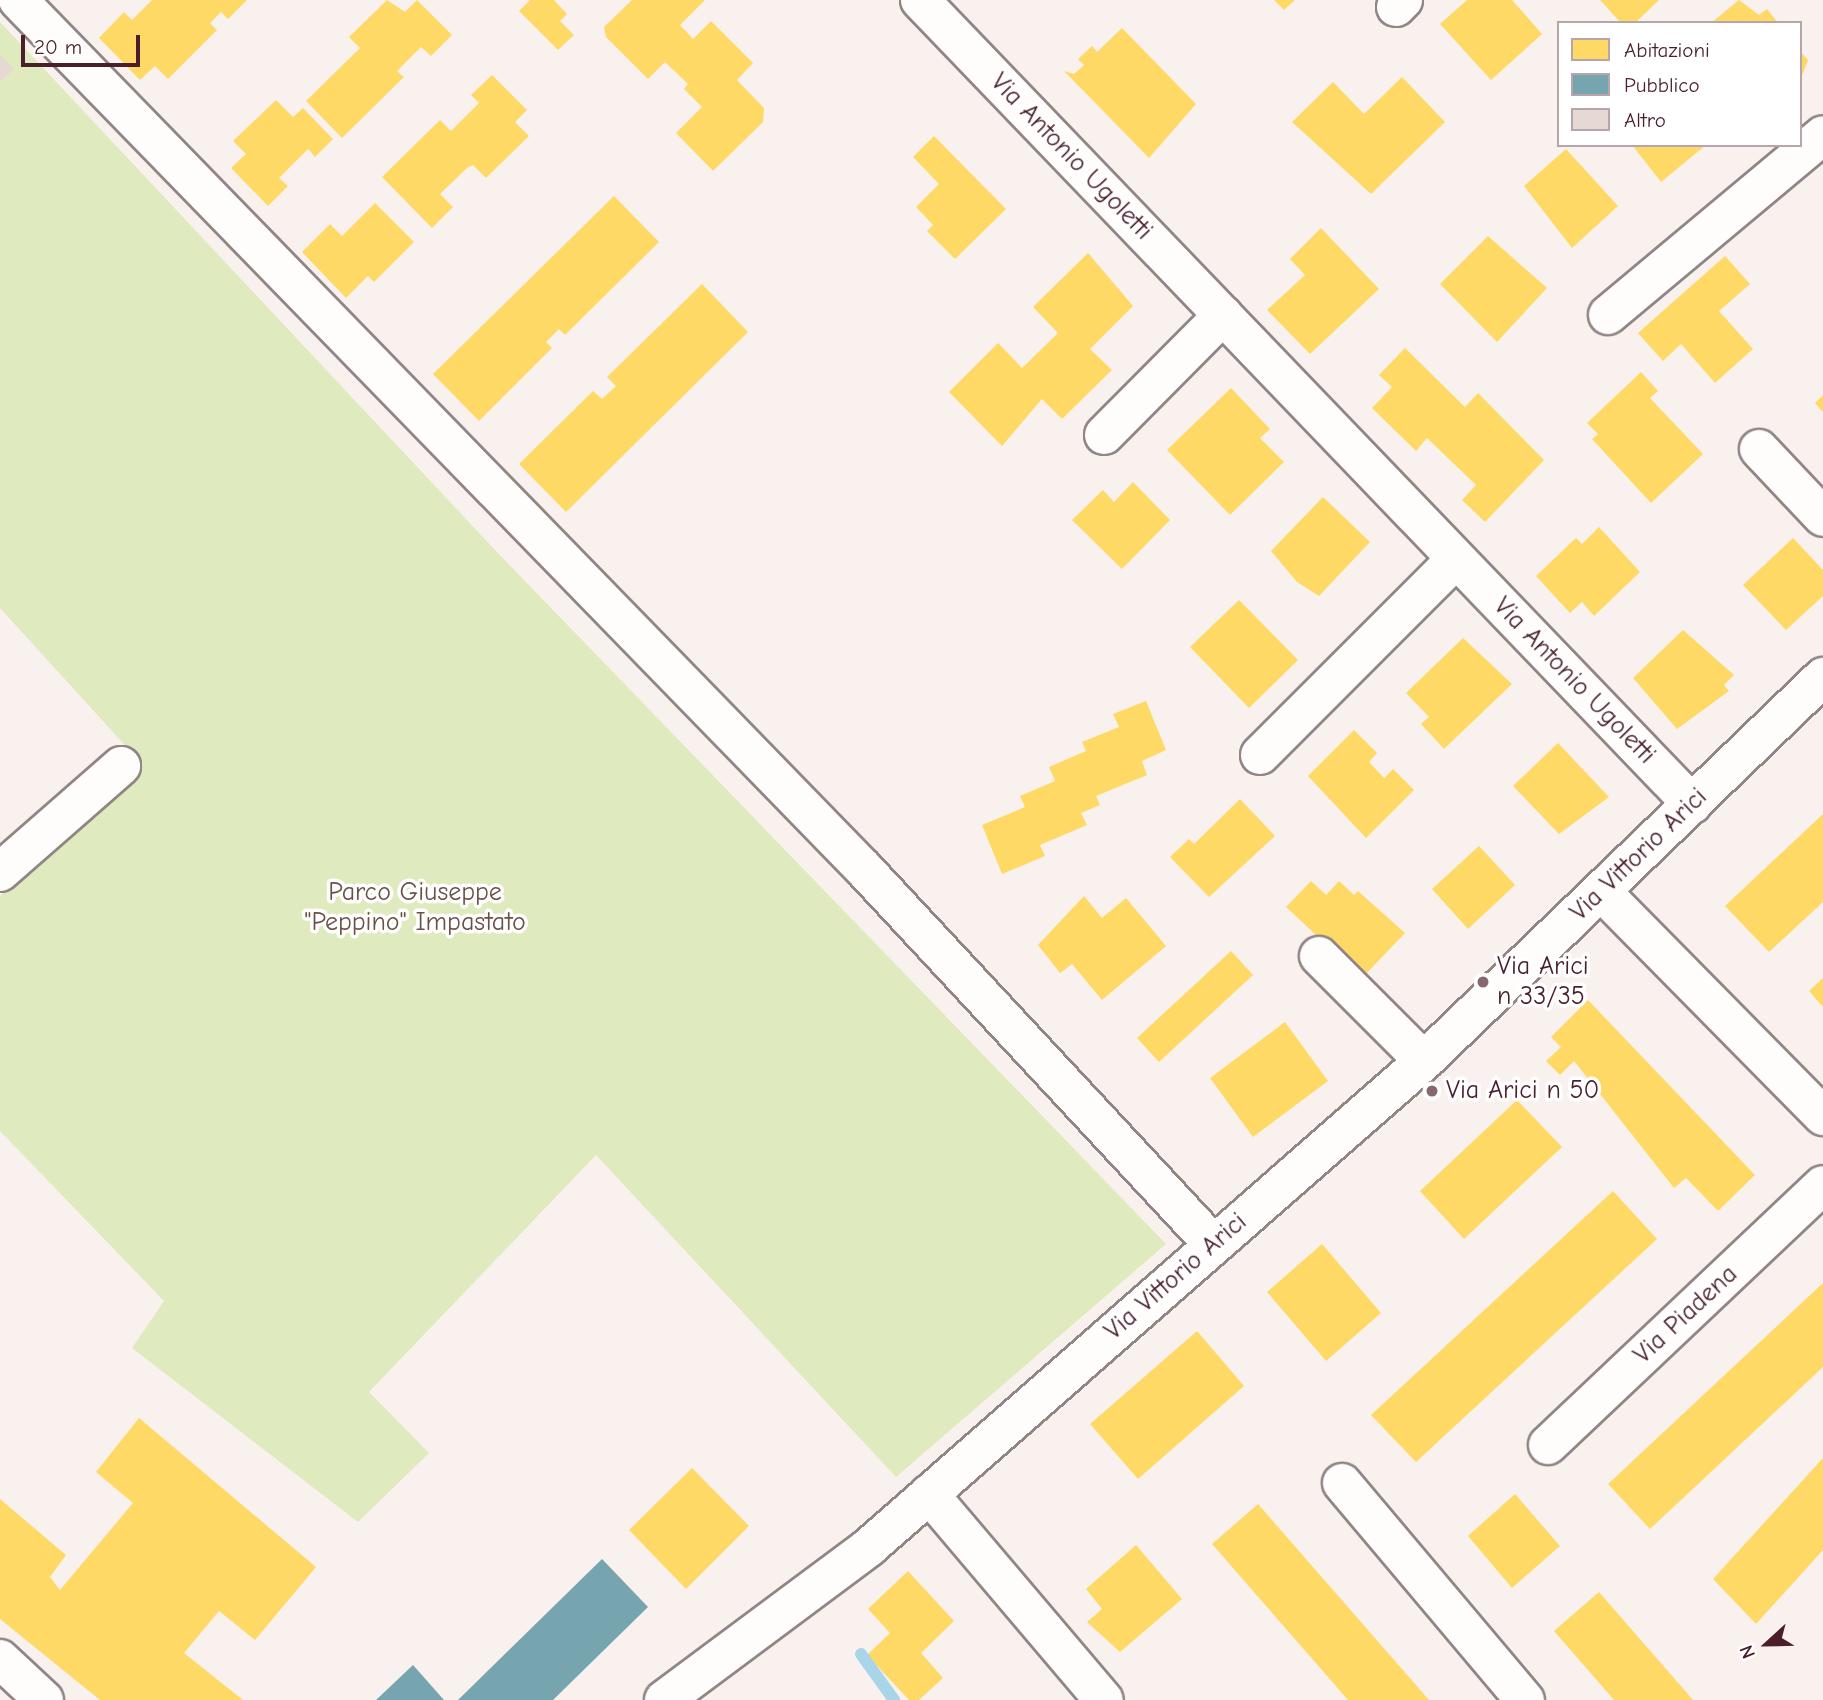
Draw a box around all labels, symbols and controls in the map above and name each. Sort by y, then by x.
scale bar [24,21,144,65]
legend [1557,21,1802,147]
text: 20 m [34,35,82,59]
text: Abitazioni [1624,38,1710,62]
street label: Via Antonio Ugoletti [984,67,1158,247]
text: Pubblico [1624,73,1700,97]
text: Altro [1624,108,1666,132]
street label: Via Antonio Ugoletti [1487,591,1661,771]
street label: Via Vittorio Arici [1564,782,1714,928]
park label: Parco Giuseppe "Peppino" Impastato [304,877,526,938]
place label: Via Arici n 33/35 [1497,951,1589,1012]
marker: Via Arici n 33/35 [1475,974,1491,990]
place label: Via Arici n 50 [1446,1075,1599,1107]
marker: Via Arici n 50 [1424,1083,1440,1099]
street label: Via Vittorio Arici [1099,1207,1253,1347]
street label: Via Piadena [1628,1259,1744,1371]
north arrow [1732,1609,1802,1679]
text: N [1735,1642,1760,1662]

